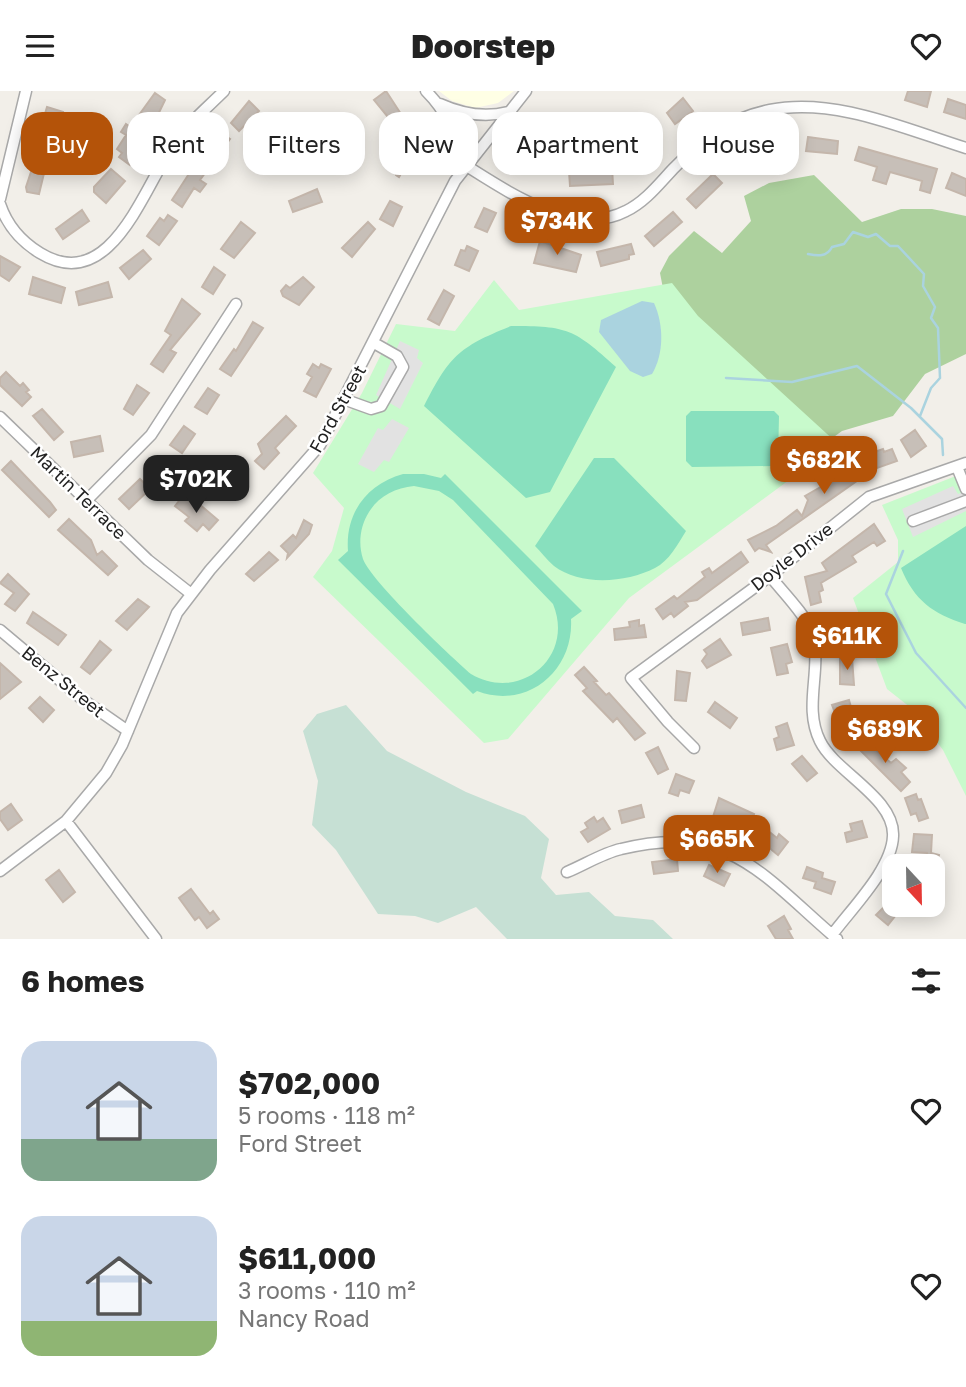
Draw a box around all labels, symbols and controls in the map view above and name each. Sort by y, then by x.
icon: menu [21,27,59,65]
text: Doorstep [411,27,555,65]
icon: heart [907,27,945,65]
chip: Buy [21,112,113,175]
chip: Rent [127,112,229,175]
chip: Filters [243,112,365,175]
chip: New [379,112,478,175]
chip: Apartment [492,112,663,175]
chip: House [677,112,799,175]
pin: $734K [508,197,606,257]
text: $734K [520,206,594,234]
street label: Ford Street [304,361,370,456]
pin: $682K [775,437,873,496]
street label: Martin Terrace [26,441,131,544]
text: $682K [786,445,862,473]
pin: $702K [147,455,245,515]
text: $702K [159,464,233,492]
street label: Doyle Drive [746,517,837,595]
pin: $611K [798,613,896,672]
text: $611K [812,621,882,649]
street label: Benz Street [18,641,110,721]
pin: $689K [836,705,934,765]
text: $689K [847,714,923,742]
pin: $665K [668,815,766,875]
text: $665K [679,824,755,852]
north arrow [882,854,945,917]
map controls [882,854,945,917]
icon: filters [907,962,945,1000]
text: 6 homes [21,963,144,999]
text: $702,000 [238,1065,380,1101]
icon: home [77,1069,161,1153]
icon: heart [907,1092,945,1130]
text: 5 rooms · 118 m² [238,1101,415,1129]
text: Ford Street [238,1129,362,1157]
text: $611,000 [238,1240,376,1276]
icon: home [77,1244,161,1328]
icon: heart [907,1267,945,1305]
text: 3 rooms · 110 m² [238,1276,415,1304]
text: Nancy Road [238,1304,370,1332]

